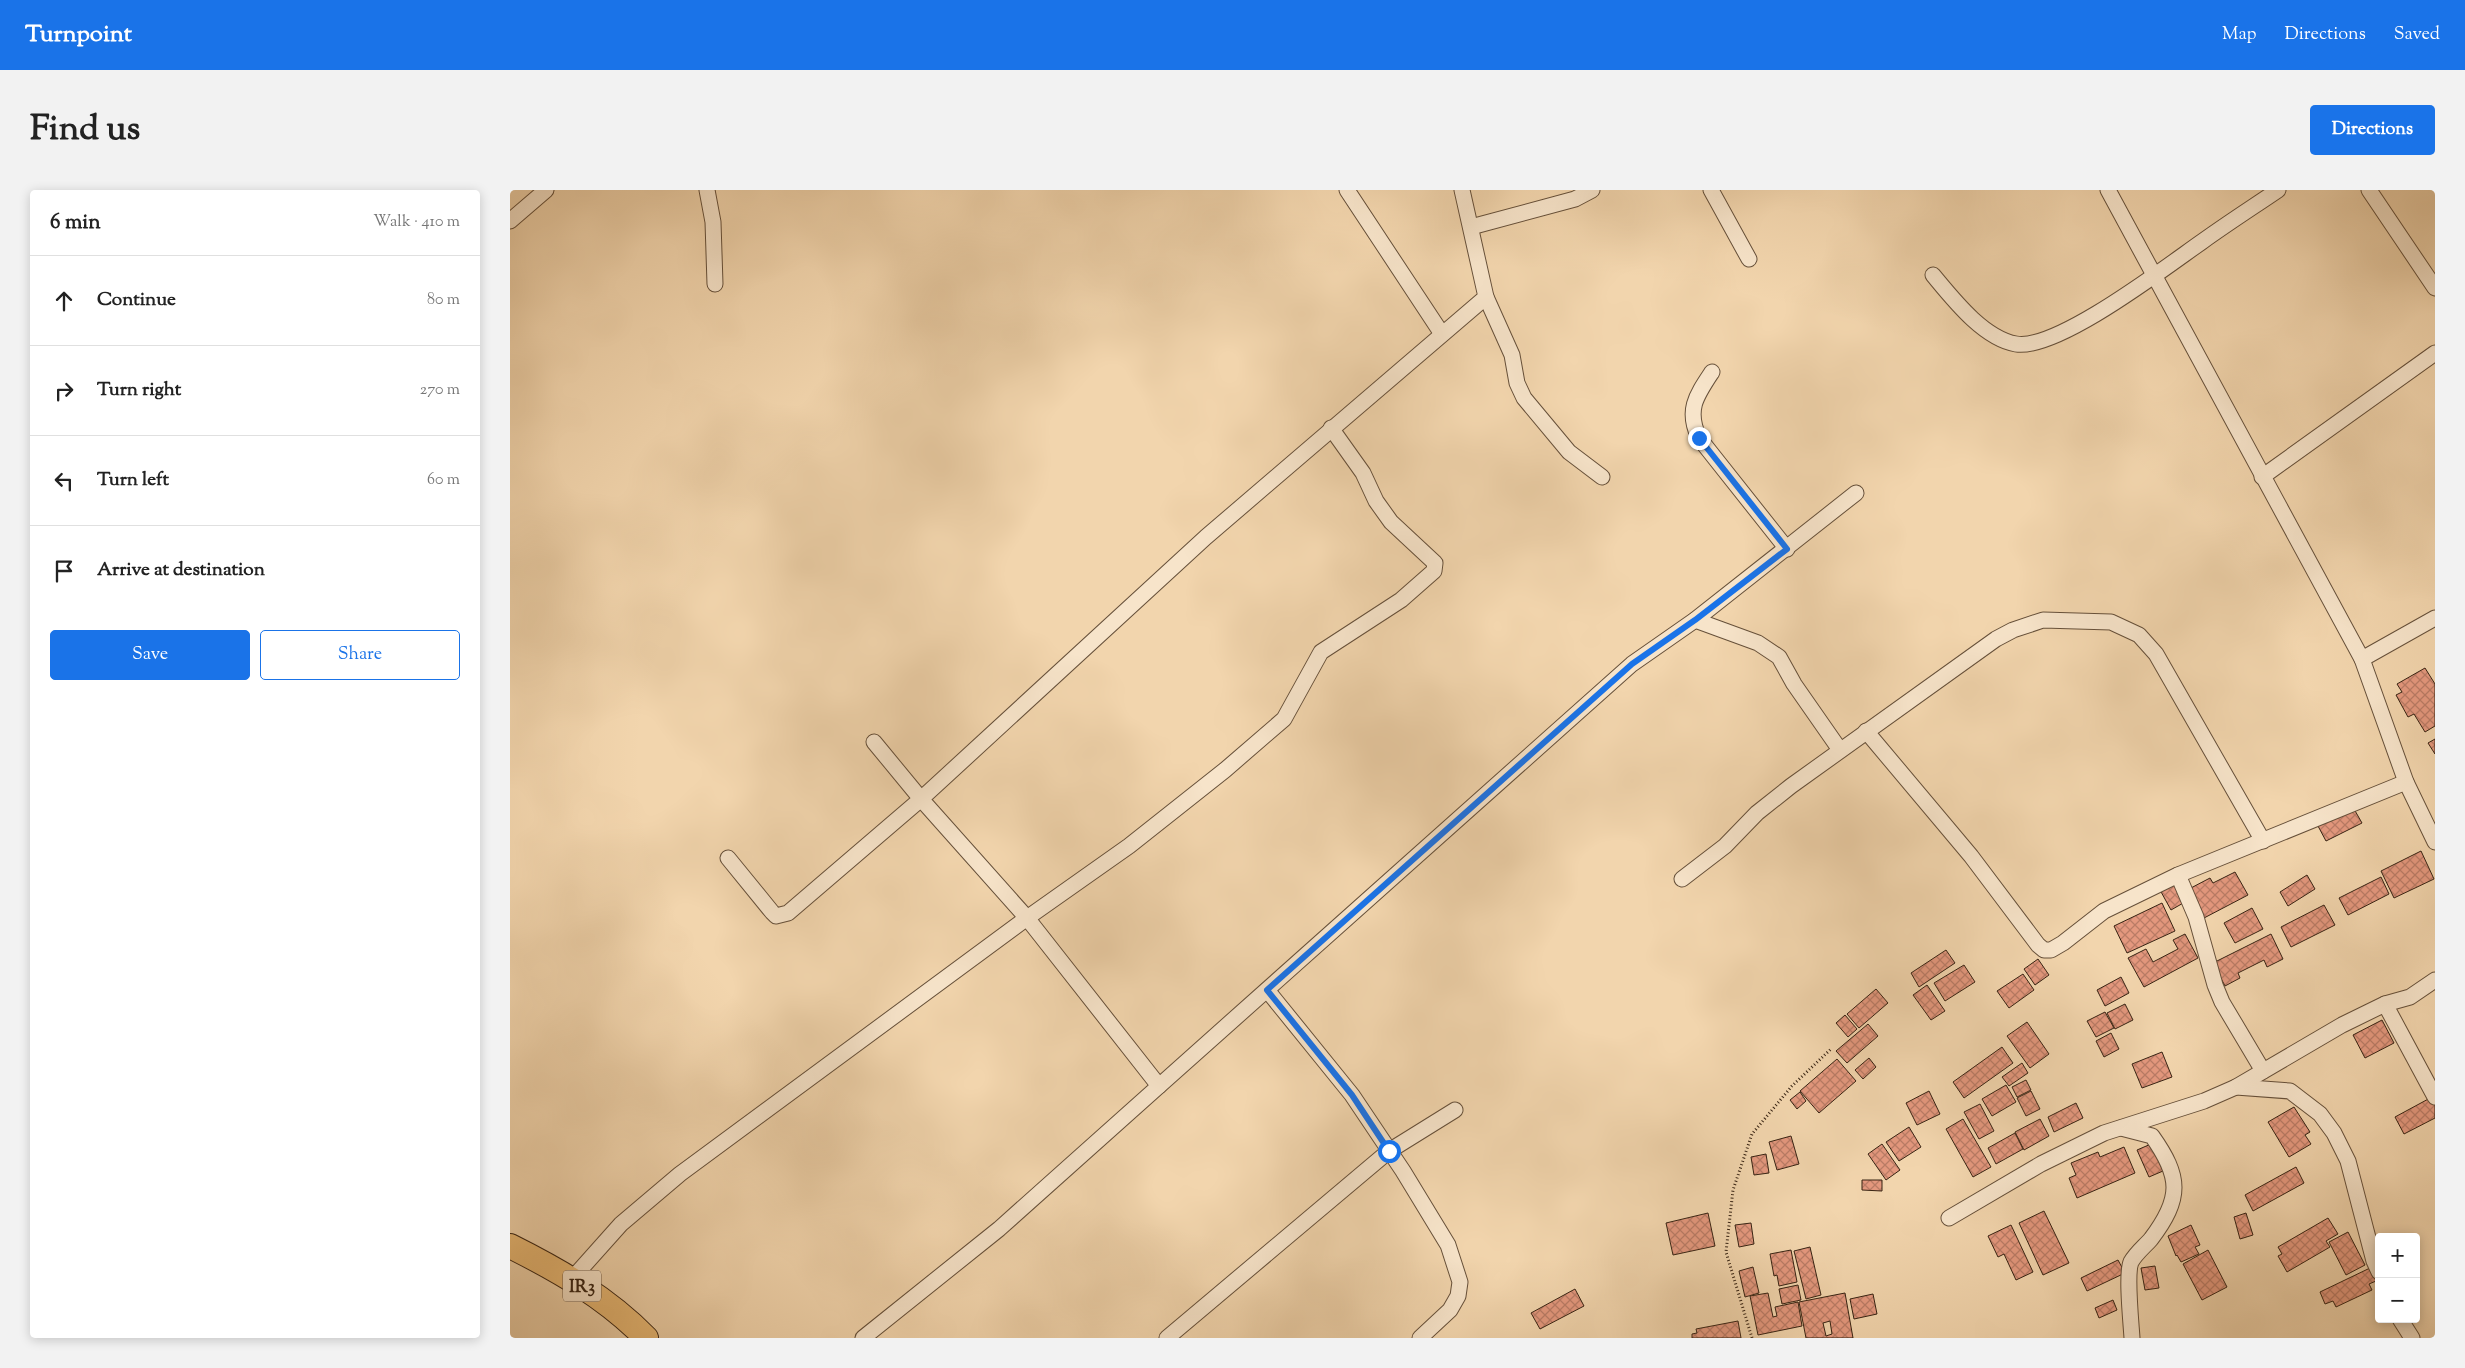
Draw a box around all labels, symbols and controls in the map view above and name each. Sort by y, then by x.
text: Turnpoint [25,18,132,52]
text: Map [2222,22,2257,48]
text: Directions [2285,22,2366,48]
text: Saved [2394,22,2440,48]
text: Find us [30,105,140,156]
button: Directions [2310,105,2435,155]
text: 6 min [50,208,101,238]
text: Walk · 410 m [373,211,460,234]
icon: ahead [50,287,78,315]
text: Continue [97,287,176,314]
text: 80 m [427,289,460,312]
icon: right [50,377,78,405]
text: Turn right [97,377,181,404]
text: 270 m [420,379,460,402]
route end [1688,427,1711,450]
icon: left [50,467,78,495]
text: Turn left [97,467,169,494]
text: 60 m [427,469,460,492]
icon: arrive [50,557,78,585]
text: Arrive at destination [97,557,265,584]
button: Save [50,630,250,680]
button: Share [260,630,460,680]
route start [1378,1140,1401,1163]
map controls [2375,1233,2420,1323]
button: + [2375,1233,2420,1278]
road number: IR3 [563,1270,601,1302]
button: − [2375,1278,2420,1323]

